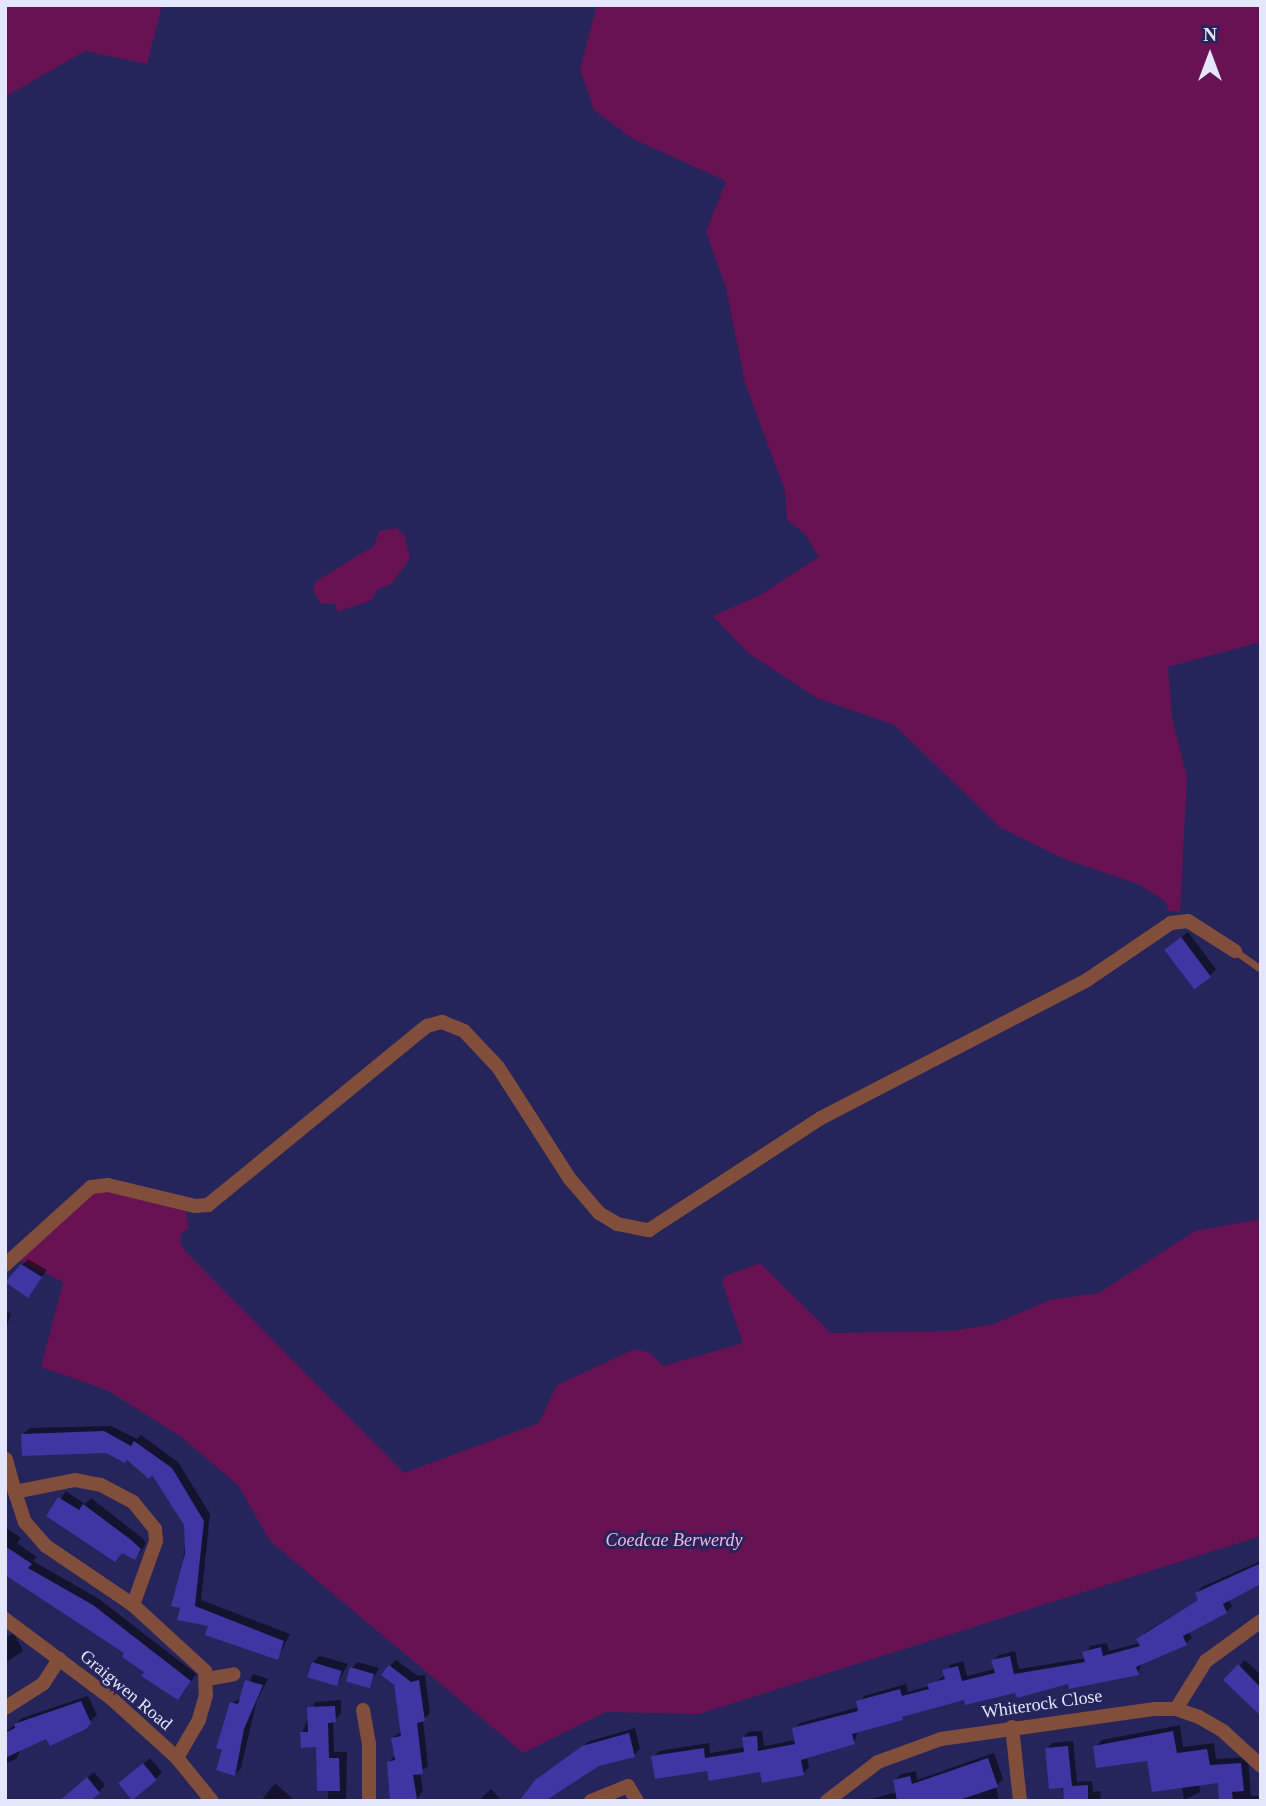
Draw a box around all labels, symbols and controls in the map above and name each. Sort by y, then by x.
north arrow [1175,21,1245,91]
text: N [1203,24,1217,45]
park label: Coedcae Berwerdy [606,1529,742,1551]
street label: Graigwen Road [76,1645,176,1735]
street label: Whiterock Close [980,1685,1104,1723]

